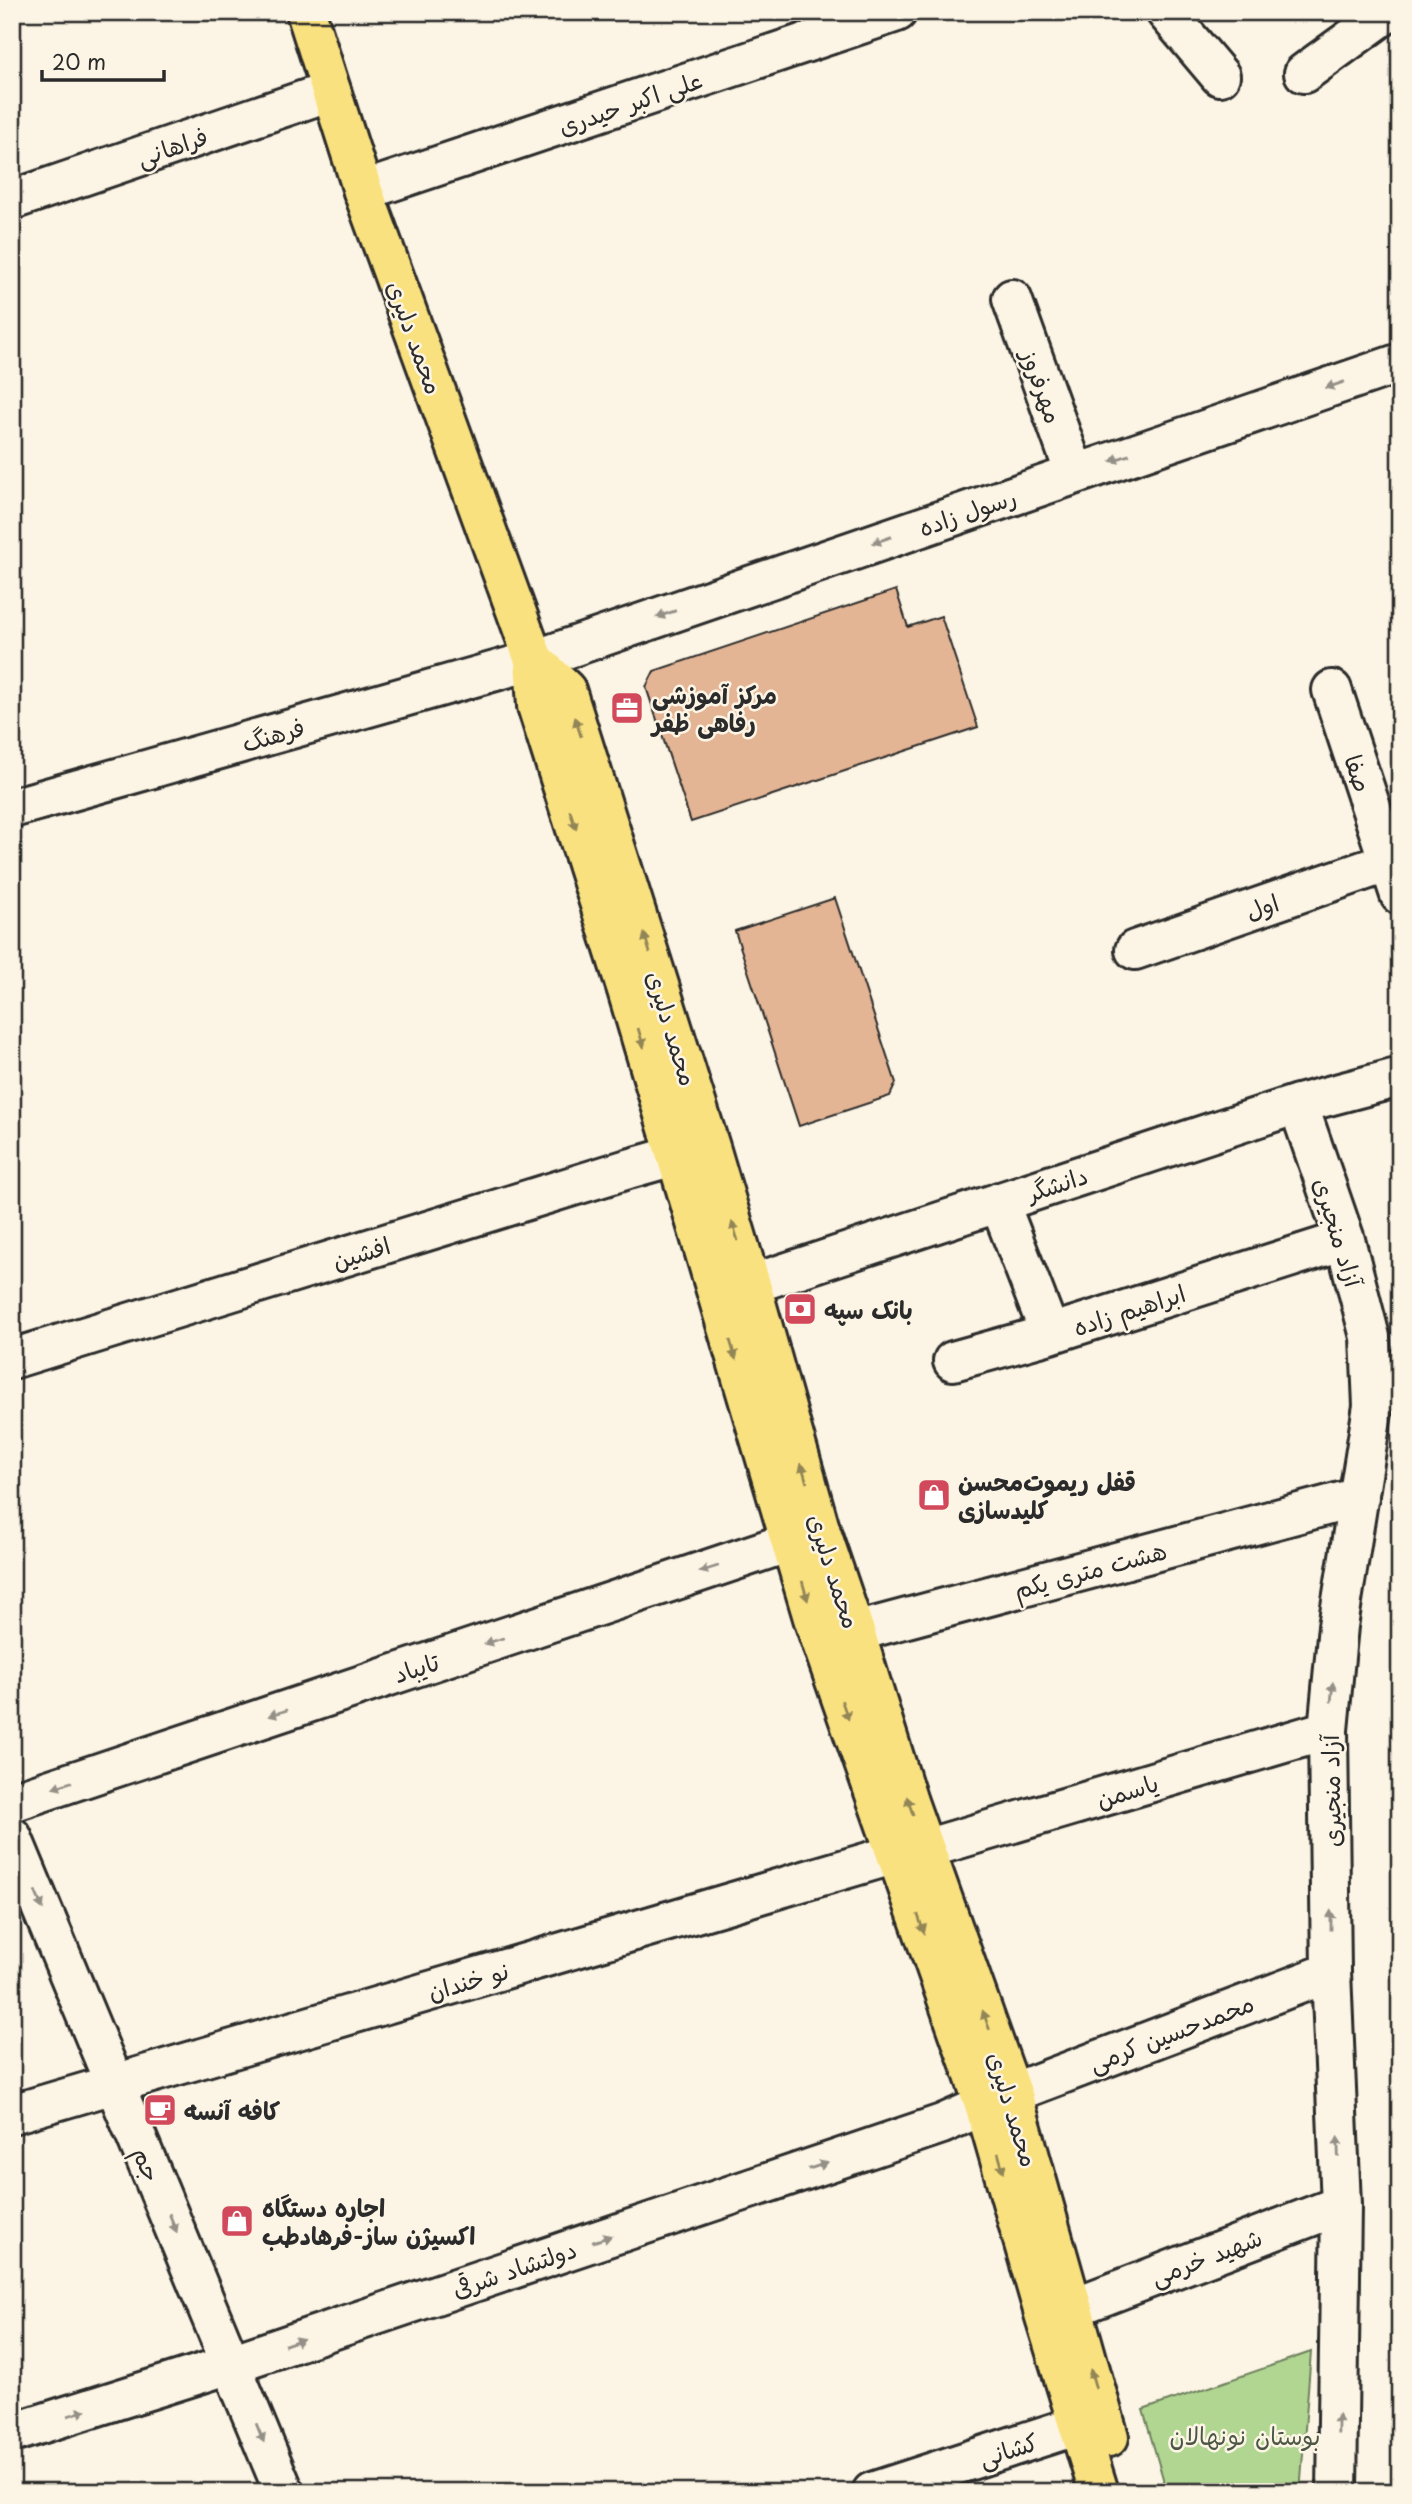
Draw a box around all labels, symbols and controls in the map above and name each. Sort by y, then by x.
scale bar [42,38,164,82]
text: 20 m [52,45,106,77]
street label: علی اکبر حیدری [553,61,707,143]
street label: فراهانی [132,117,212,175]
street label: محمد دلیری [379,275,453,399]
street label: مهرفروز [1012,342,1073,428]
one-way arrow [1325,380,1346,391]
one-way arrow [1109,453,1130,464]
street label: رسول زاده [913,478,1021,544]
one-way arrow [871,535,892,546]
one-way arrow [656,609,677,620]
place label: مرکز آموزشی رفاهی ظفر [650,676,777,740]
office icon: مرکز آموزشی رفاهی ظفر [608,689,646,727]
street label: فرهنگ [237,708,309,760]
one-way arrow [572,716,582,737]
street label: صفا [1336,750,1382,796]
one-way arrow [568,810,579,831]
street label: اول [1240,884,1284,928]
one-way arrow [641,933,651,954]
street label: محمد دلیری [638,966,708,1090]
one-way arrow [636,1027,646,1048]
street label: دانشگر [1020,1156,1092,1210]
street label: آزاد منجیری [1305,1173,1373,1292]
one-way arrow [730,1220,740,1241]
street label: افشین [328,1226,394,1278]
street label: ابراهیم زاده [1068,1274,1190,1346]
bank icon: بانک سپه [781,1290,819,1328]
place label: بانک سپه [824,1291,913,1327]
one-way arrow [729,1339,739,1360]
one-way arrow [798,1462,809,1484]
place label: قفل ریموت‌محسن کلیدسازی [958,1463,1136,1527]
shop icon: قفل ریموت‌محسن کلیدسازی [915,1476,953,1514]
street label: محمد دلیری [800,1509,870,1633]
street label: هشت متری یکم [1010,1531,1171,1609]
one-way arrow [699,1564,720,1574]
one-way arrow [800,1581,810,1602]
one-way arrow [483,1636,504,1647]
street label: تایباد [389,1642,444,1691]
one-way arrow [1326,1681,1337,1703]
one-way arrow [840,1699,851,1720]
one-way arrow [267,1708,288,1719]
street label: آزاد منجیری [1311,1733,1349,1847]
street label: یاسمن [1092,1764,1162,1816]
one-way arrow [52,1780,73,1791]
one-way arrow [904,1795,915,1816]
one-way arrow [33,1889,44,1910]
one-way arrow [1325,1908,1337,1930]
one-way arrow [916,1914,927,1935]
street label: نو خندان [423,1951,513,2009]
street label: محمدحسین کرمی [1083,1984,1259,2080]
one-way arrow [980,2010,991,2031]
street label: محمد دلیری [979,2047,1049,2171]
cafe icon: کافه آنسه [141,2091,179,2129]
place label: کافه آنسه [184,2092,281,2128]
one-way arrow [1333,2136,1344,2158]
street label: جم [123,2141,171,2188]
one-way arrow [996,2152,1007,2174]
one-way arrow [807,2160,828,2171]
place label: اجاره دستگاه اکسیژن ساز-فرهادطب [262,2189,475,2253]
shop icon: اجاره دستگاه اکسیژن ساز-فرهادطب [218,2202,256,2240]
one-way arrow [167,2213,179,2233]
street label: شهید خرمی [1145,2218,1267,2294]
street label: دولتشاد شرقی [447,2230,581,2306]
one-way arrow [592,2233,613,2243]
one-way arrow [283,2337,304,2347]
one-way arrow [1087,2368,1097,2389]
one-way arrow [67,2407,88,2417]
one-way arrow [1332,2412,1344,2434]
park label: بوستان نونهالان [1170,2417,1320,2453]
one-way arrow [254,2423,265,2444]
street label: کشانی [974,2423,1042,2475]

